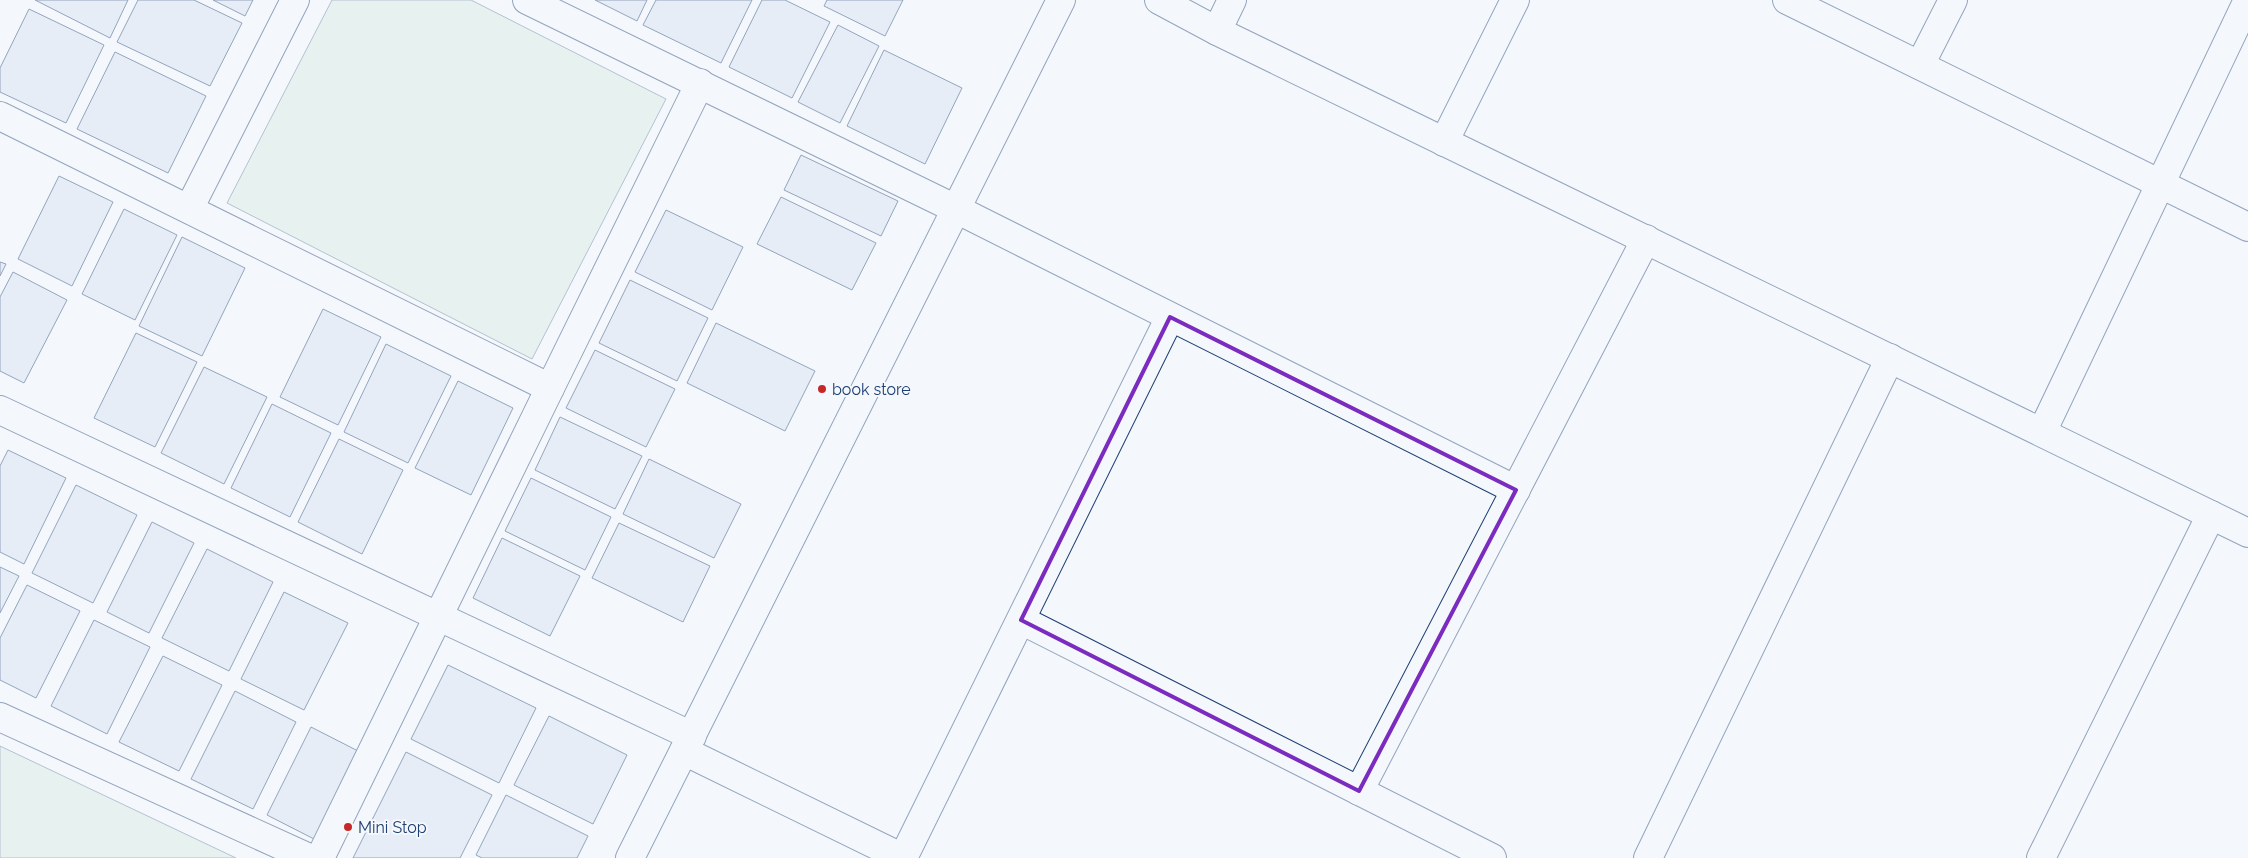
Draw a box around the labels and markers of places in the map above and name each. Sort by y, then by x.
place label: book store [832,380,911,399]
marker: book store [816,383,828,395]
place label: Mini Stop [358,818,427,837]
marker: Mini Stop [342,821,354,833]

